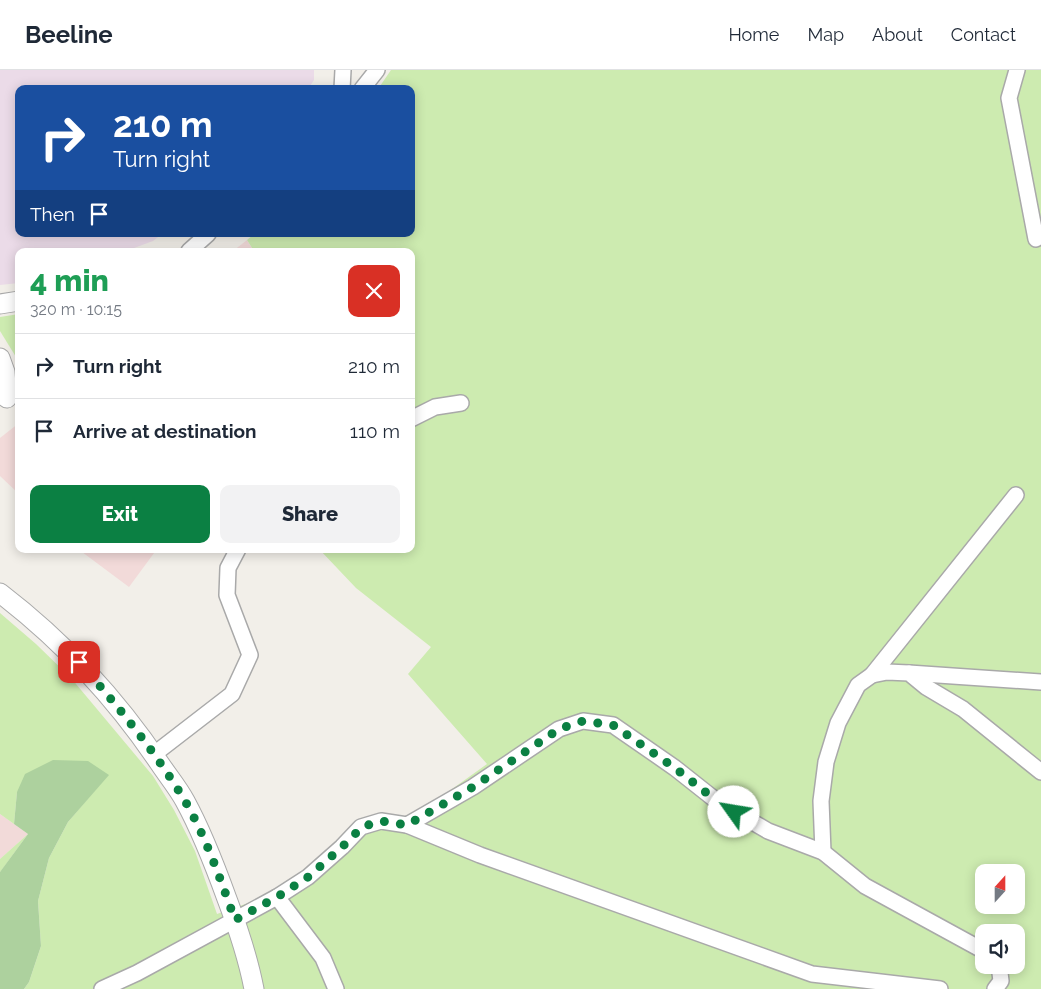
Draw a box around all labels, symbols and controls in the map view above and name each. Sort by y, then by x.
text: Beeline [25,20,113,49]
text: Home [728,24,779,45]
text: Map [807,24,844,45]
text: About [872,24,923,45]
text: Contact [951,24,1016,45]
text: 210 m [113,104,213,145]
icon: right [30,105,95,170]
text: Turn right [113,146,210,172]
icon: arrive [85,200,113,228]
text: Then [30,203,75,225]
text: 4 min [30,263,109,298]
button: close [348,265,400,317]
text: 320 m · 10:15 [30,300,122,319]
icon: right [30,352,58,380]
text: Turn right [73,355,162,377]
text: 210 m [348,355,400,377]
icon: arrive [30,417,58,445]
text: Arrive at destination [73,420,257,442]
text: 110 m [350,420,400,442]
button: Exit [30,485,210,543]
button: Share [220,485,400,543]
pin [58,641,100,683]
icon: arrive [65,648,93,676]
position arrow [707,785,759,837]
north arrow [975,864,1025,914]
map controls [975,864,1025,974]
button: sound [975,924,1025,974]

